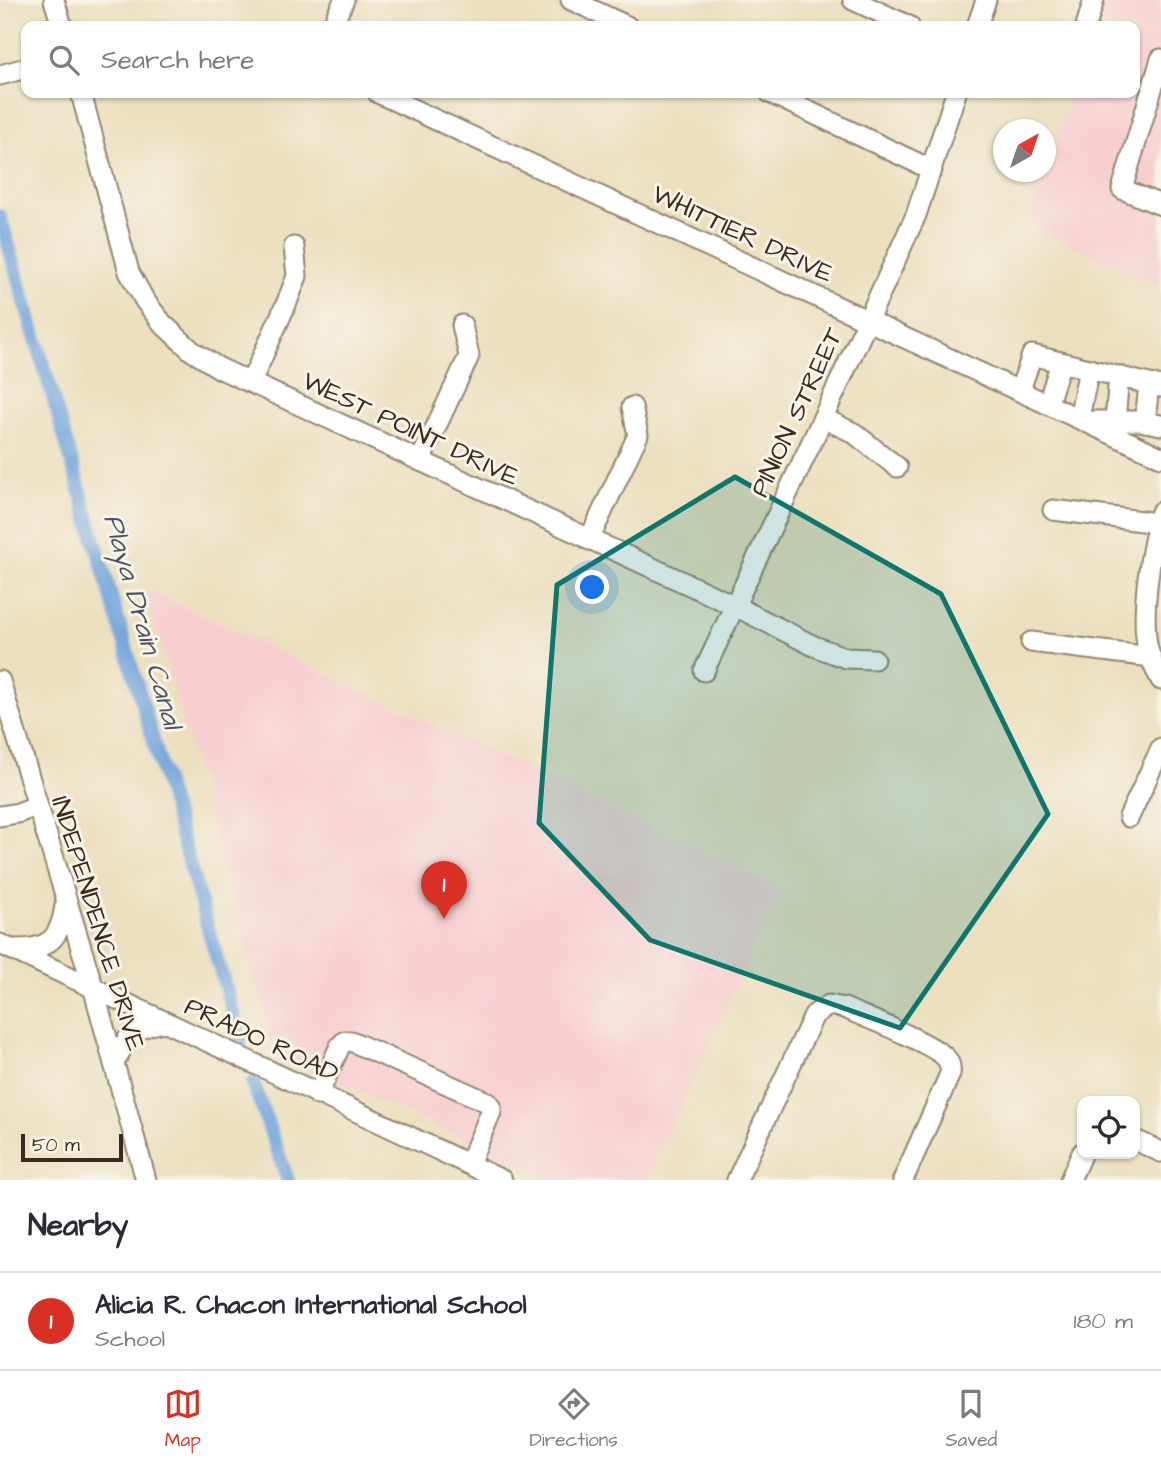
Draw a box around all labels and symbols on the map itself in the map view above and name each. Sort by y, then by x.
north arrow [993,119,1056,182]
street label: WHITTIER DRIVE [646,176,839,292]
street label: PINION STREET [742,321,852,503]
street label: WEST POINT DRIVE [296,363,525,495]
water label: Playa Drain Canal [92,510,193,737]
your location [575,570,609,604]
street label: INDEPENDENCE DRIVE [42,792,154,1055]
pin: 1 [421,861,467,919]
street label: PRADO ROAD [179,989,344,1091]
scale bar [21,1131,122,1163]

